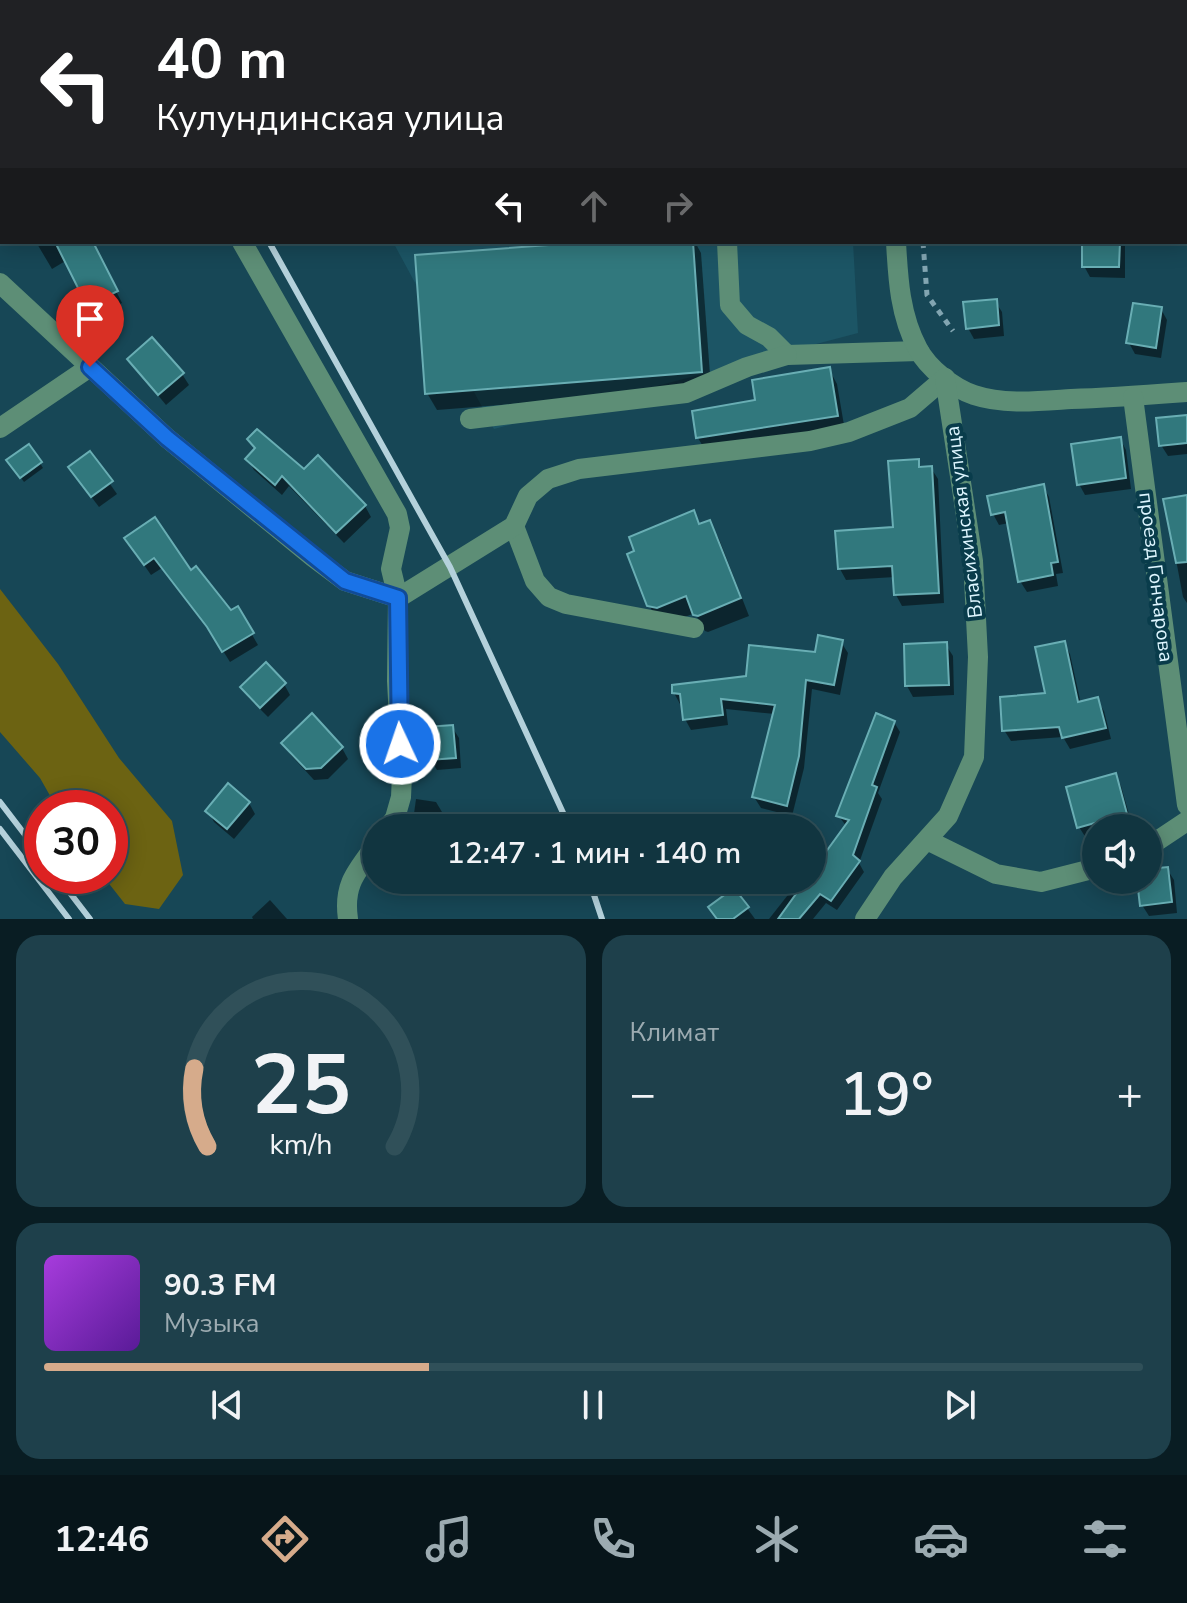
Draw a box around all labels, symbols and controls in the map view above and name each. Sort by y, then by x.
text: 40 m [156,21,287,98]
icon: left [24,32,128,136]
text: Кулундинская улица [156,94,505,143]
icon: left [488,184,532,228]
icon: ahead [572,184,616,228]
icon: right [656,184,700,228]
pin [56,285,124,367]
icon: arrive [68,297,112,341]
street label: Власихинская улица [939,424,989,620]
street label: проезд Гончарова [1132,490,1180,664]
position arrow [358,702,442,786]
speed limit sign: 30 [24,790,128,894]
map controls [1082,814,1162,894]
button: sound [1082,814,1162,894]
text: 12:47 · 1 мин · 140 m [447,833,741,874]
text: Климат [630,1015,719,1050]
text: 25 [251,1029,351,1142]
text: 19° [839,1054,934,1136]
text: − [630,1065,656,1125]
text: + [1117,1065,1143,1125]
text: km/h [269,1125,332,1164]
text: 90.3 FM [164,1265,276,1306]
text: Музыка [164,1306,259,1341]
icon: previous [205,1383,249,1427]
icon: pause [571,1383,615,1427]
icon: next [938,1383,982,1427]
icon: directions [257,1511,313,1567]
icon: music [421,1511,477,1567]
icon: phone [585,1511,641,1567]
icon: climate [749,1511,805,1567]
icon: car [913,1511,969,1567]
icon: filters [1077,1511,1133,1567]
text: 12:46 [54,1515,149,1564]

